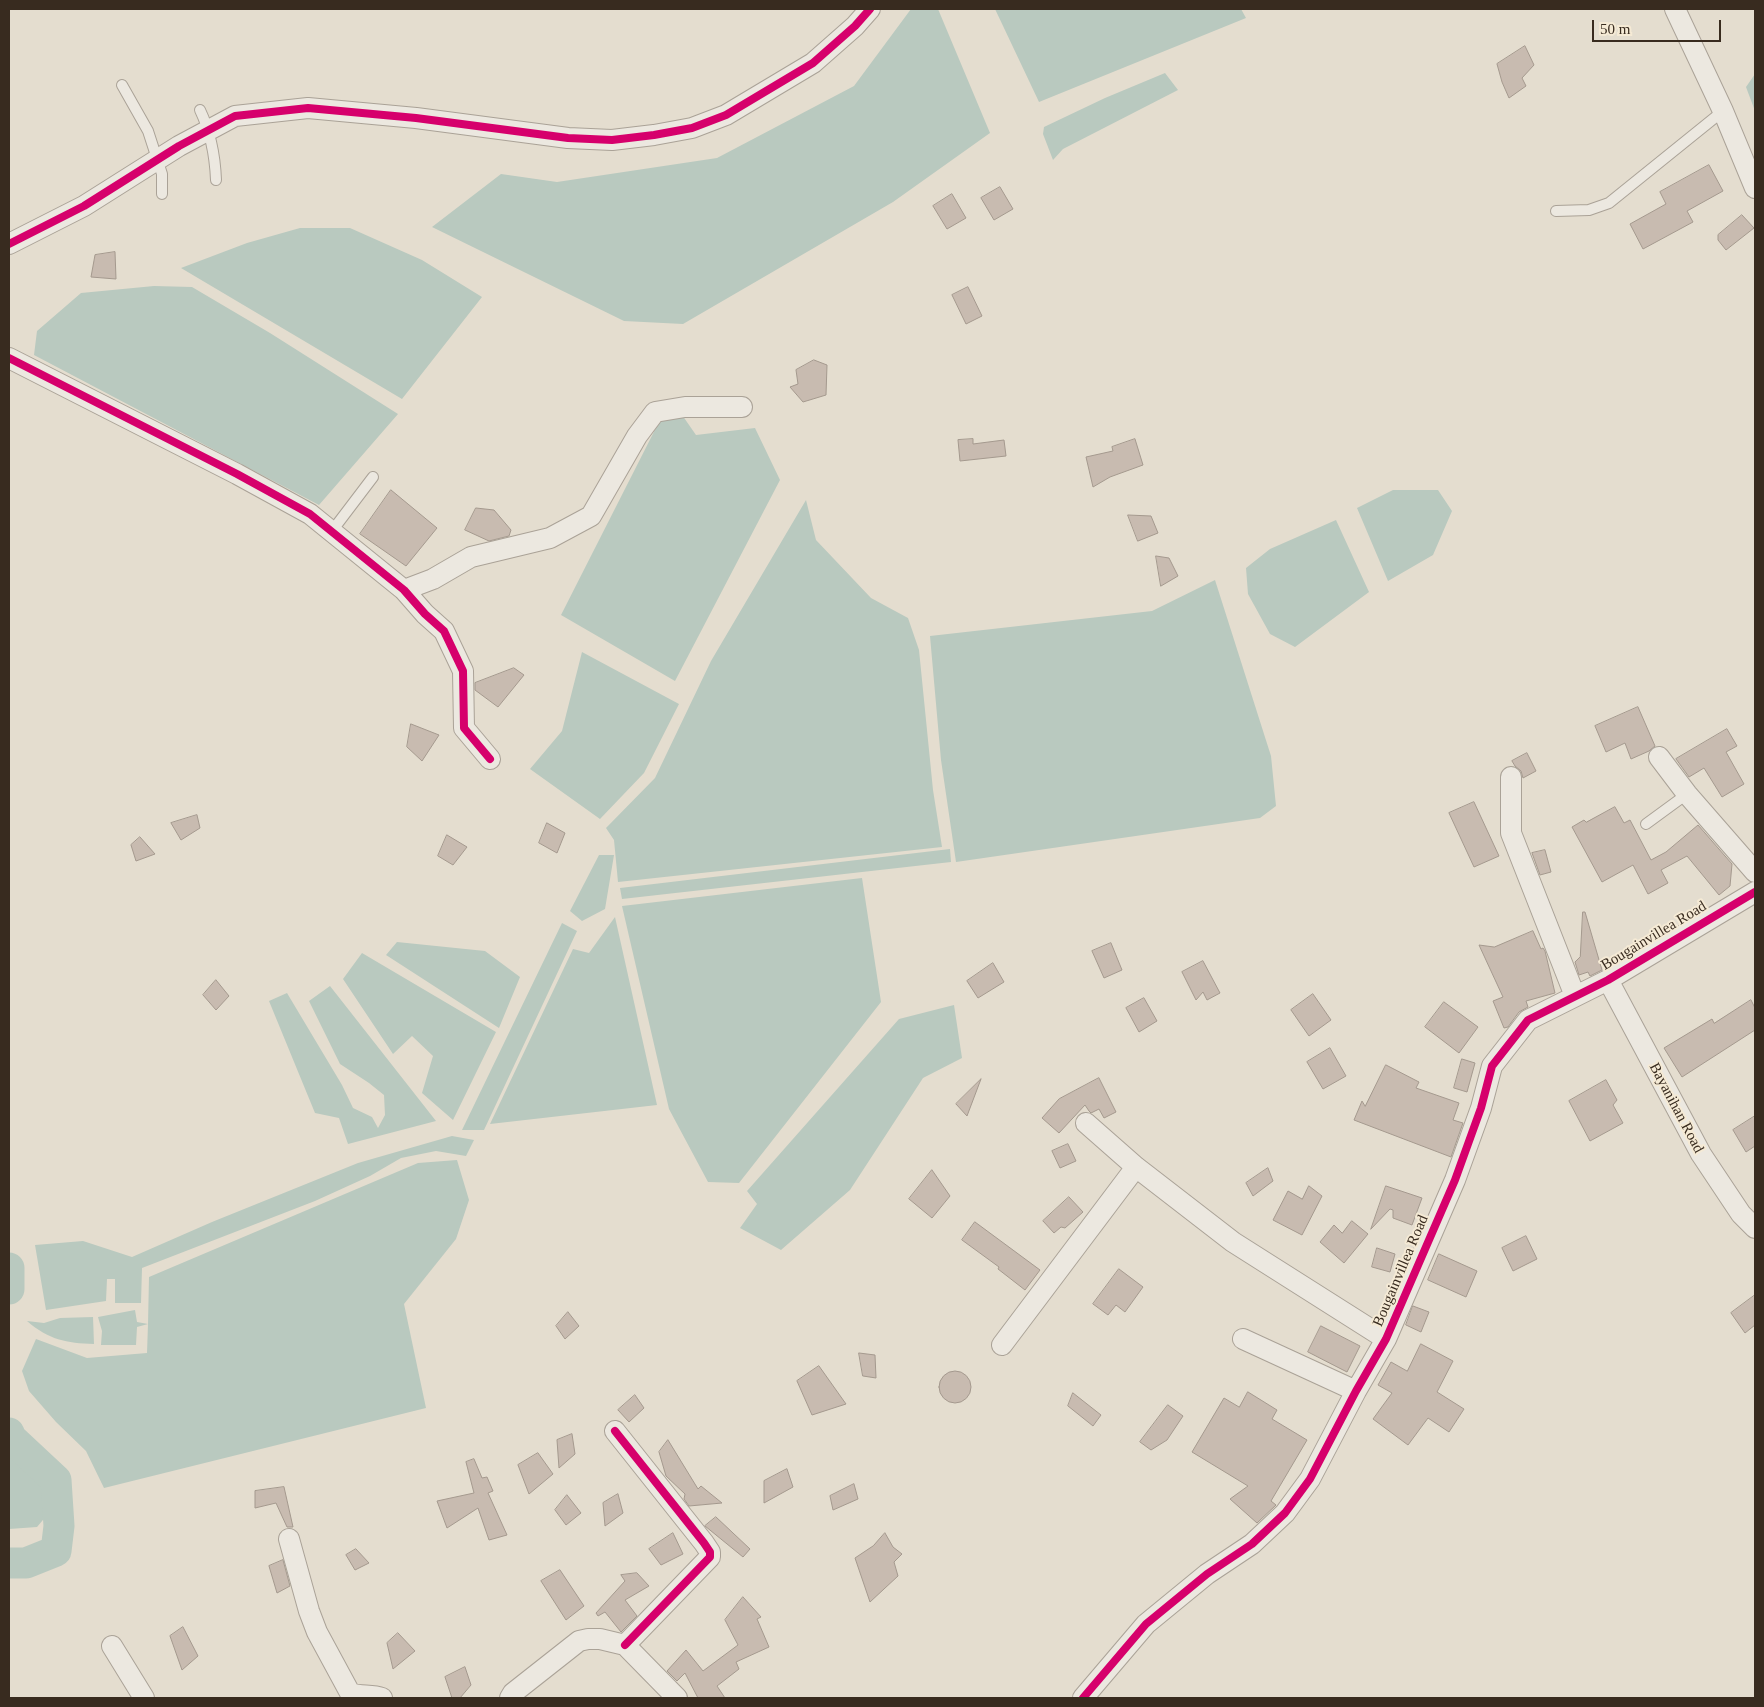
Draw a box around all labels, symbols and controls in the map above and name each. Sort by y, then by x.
scale bar [1594,10,1723,42]
text: 50 m [1600,21,1630,37]
street label: Bougainvillea Road [1598,897,1710,975]
street label: Bayanihan Road [1645,1060,1707,1156]
street label: Bougainvillea Road [1369,1212,1433,1330]

